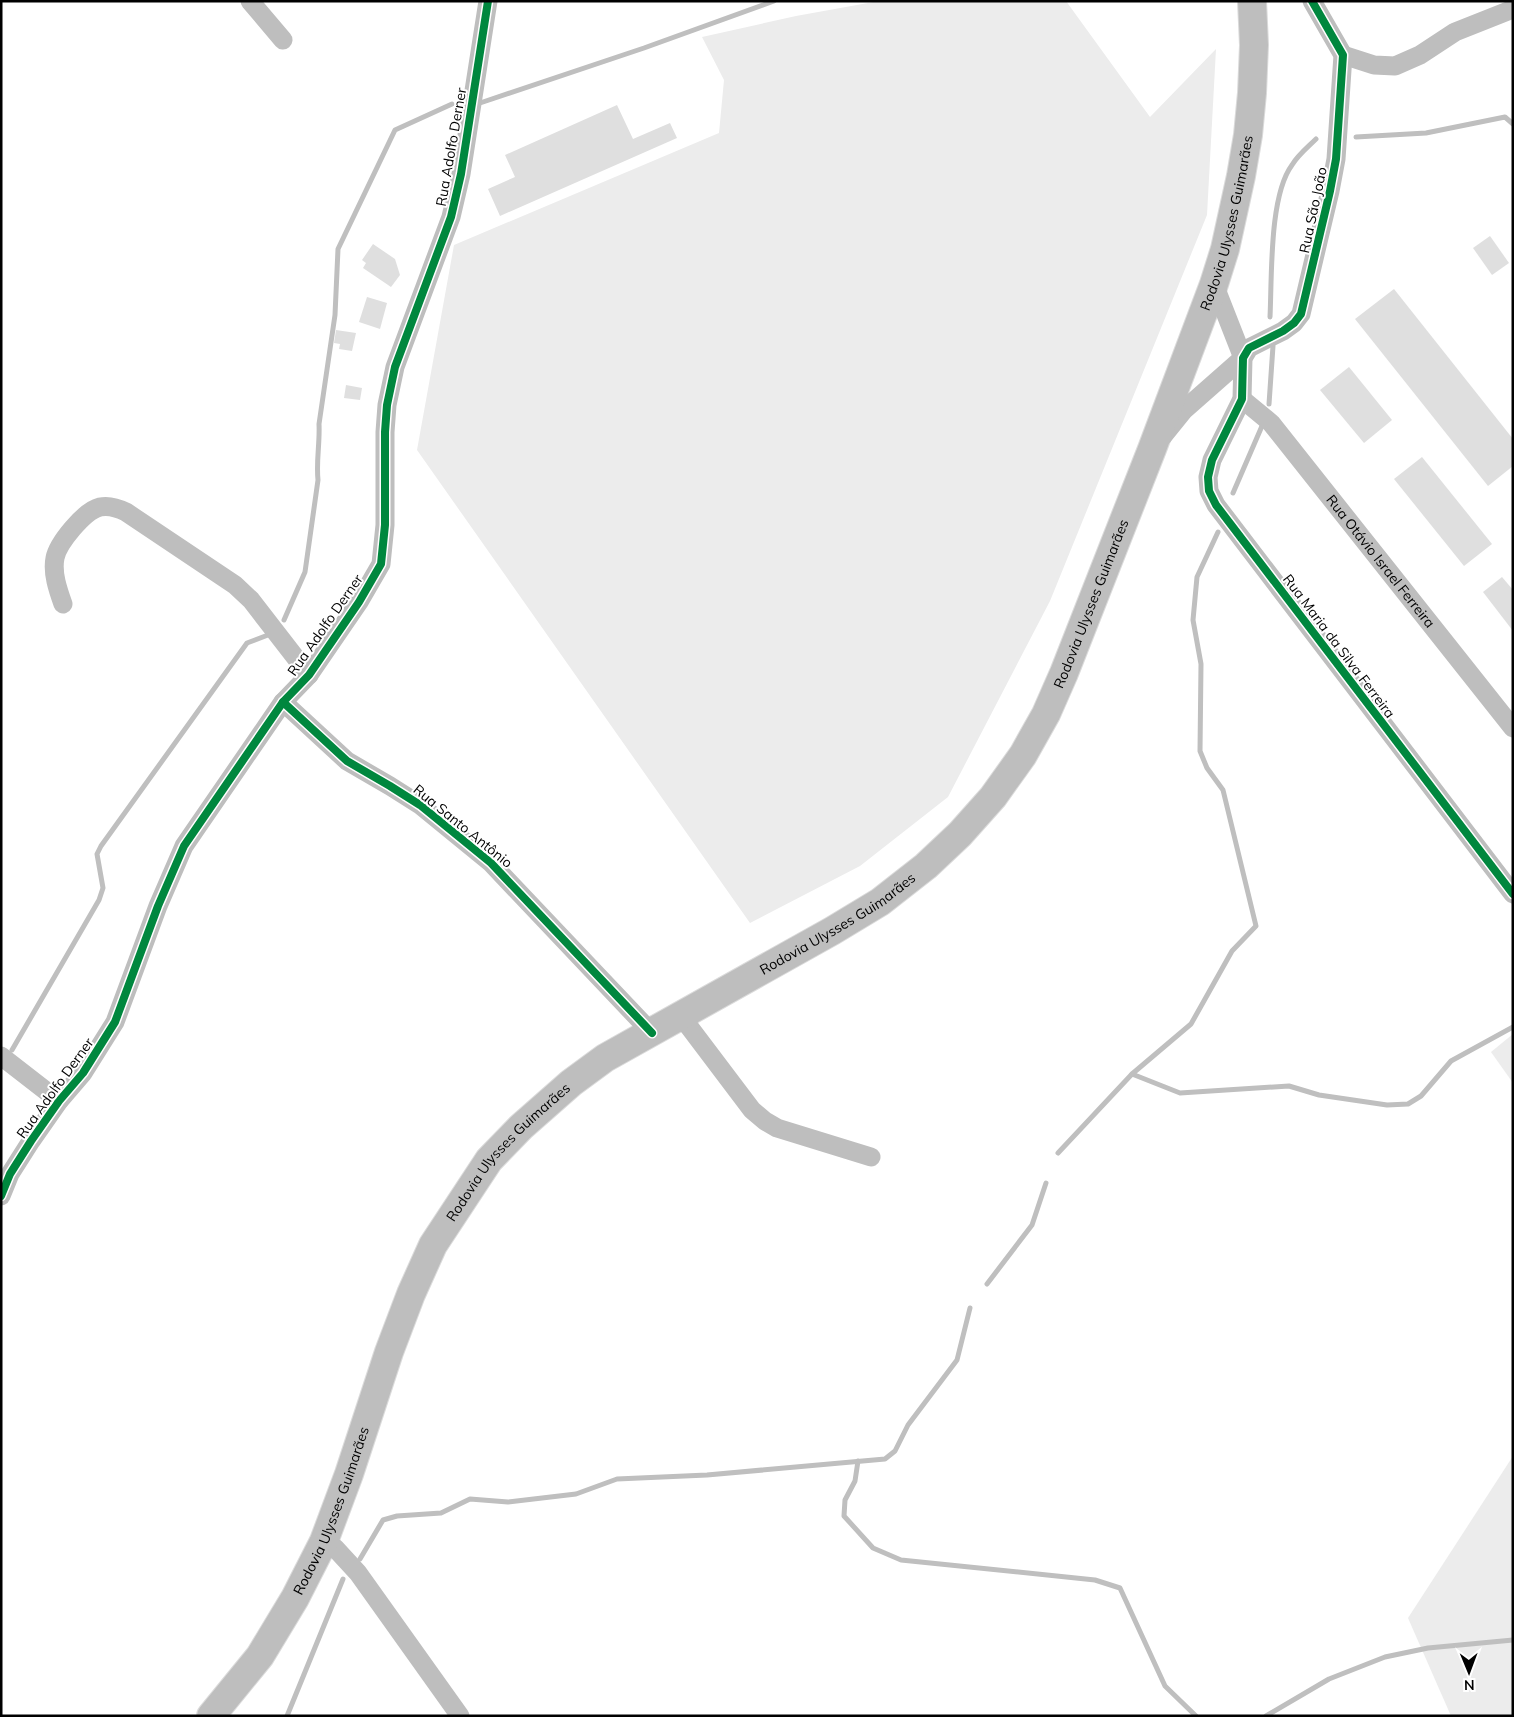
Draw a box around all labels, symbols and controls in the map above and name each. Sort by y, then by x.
street label: Rua Adolfo Derner [432,85,470,208]
street label: Rodovia Ulysses Guimarães [1196,134,1257,313]
street label: Rua São João [1295,165,1331,255]
street label: Rua Otávio Israel Ferreira [1322,491,1439,631]
street label: Rodovia Ulysses Guimarães [1049,517,1133,691]
street label: Rua Adolfo Derner [283,570,367,679]
street label: Rua Maria da Silva Ferreira [1279,570,1399,722]
street label: Rua Santo Antônio [410,780,516,872]
street label: Rodovia Ulysses Guimarães [756,869,919,979]
street label: Rua Adolfo Derner [12,1033,98,1142]
street label: Rodovia Ulysses Guimarães [442,1079,574,1225]
street label: Rodovia Ulysses Guimarães [289,1424,373,1598]
north arrow [1444,1647,1494,1697]
text: N [1464,1676,1475,1694]

